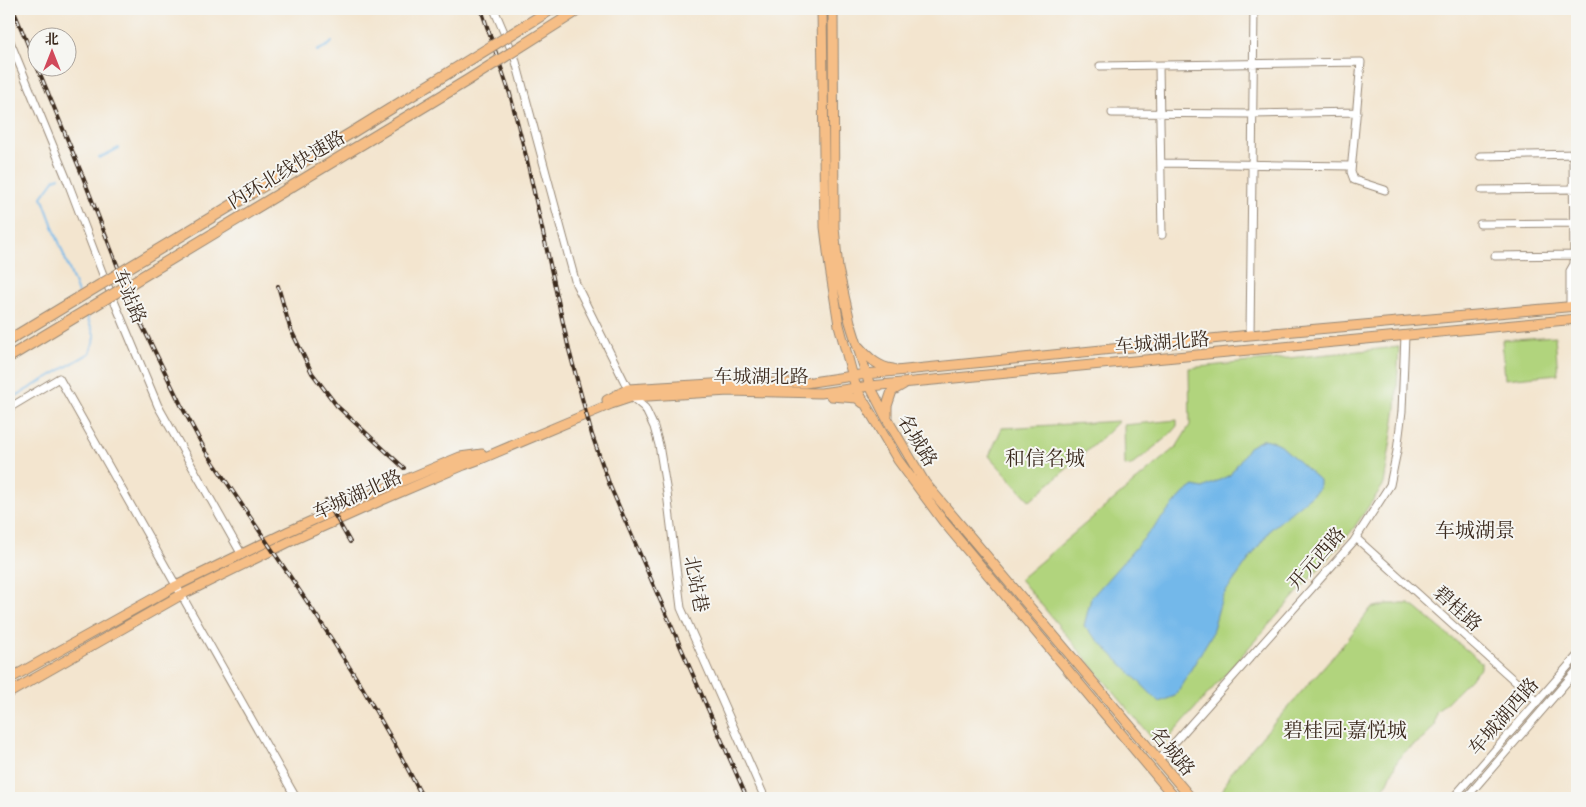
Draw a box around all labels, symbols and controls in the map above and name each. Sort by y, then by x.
north arrow [28,28,78,78]
text: 北 [45,31,59,48]
street label: 内环北线快速路 [223,125,350,214]
street label: 车站路 [107,265,151,327]
street label: 车城湖北路 [1114,327,1210,359]
street label: 车城湖北路 [713,365,809,389]
street label: 名城路 [892,410,942,471]
district label: 和信名城 [1005,446,1085,471]
street label: 车城湖北路 [309,465,406,525]
district label: 车城湖景 [1435,518,1515,543]
street label: 开元西路 [1283,522,1351,595]
street label: 北站巷 [679,554,713,614]
street label: 碧桂路 [1428,581,1487,637]
street label: 车城湖西路 [1464,673,1544,760]
district label: 碧桂园·嘉悦城 [1283,718,1407,743]
street label: 名城路 [1145,722,1200,781]

